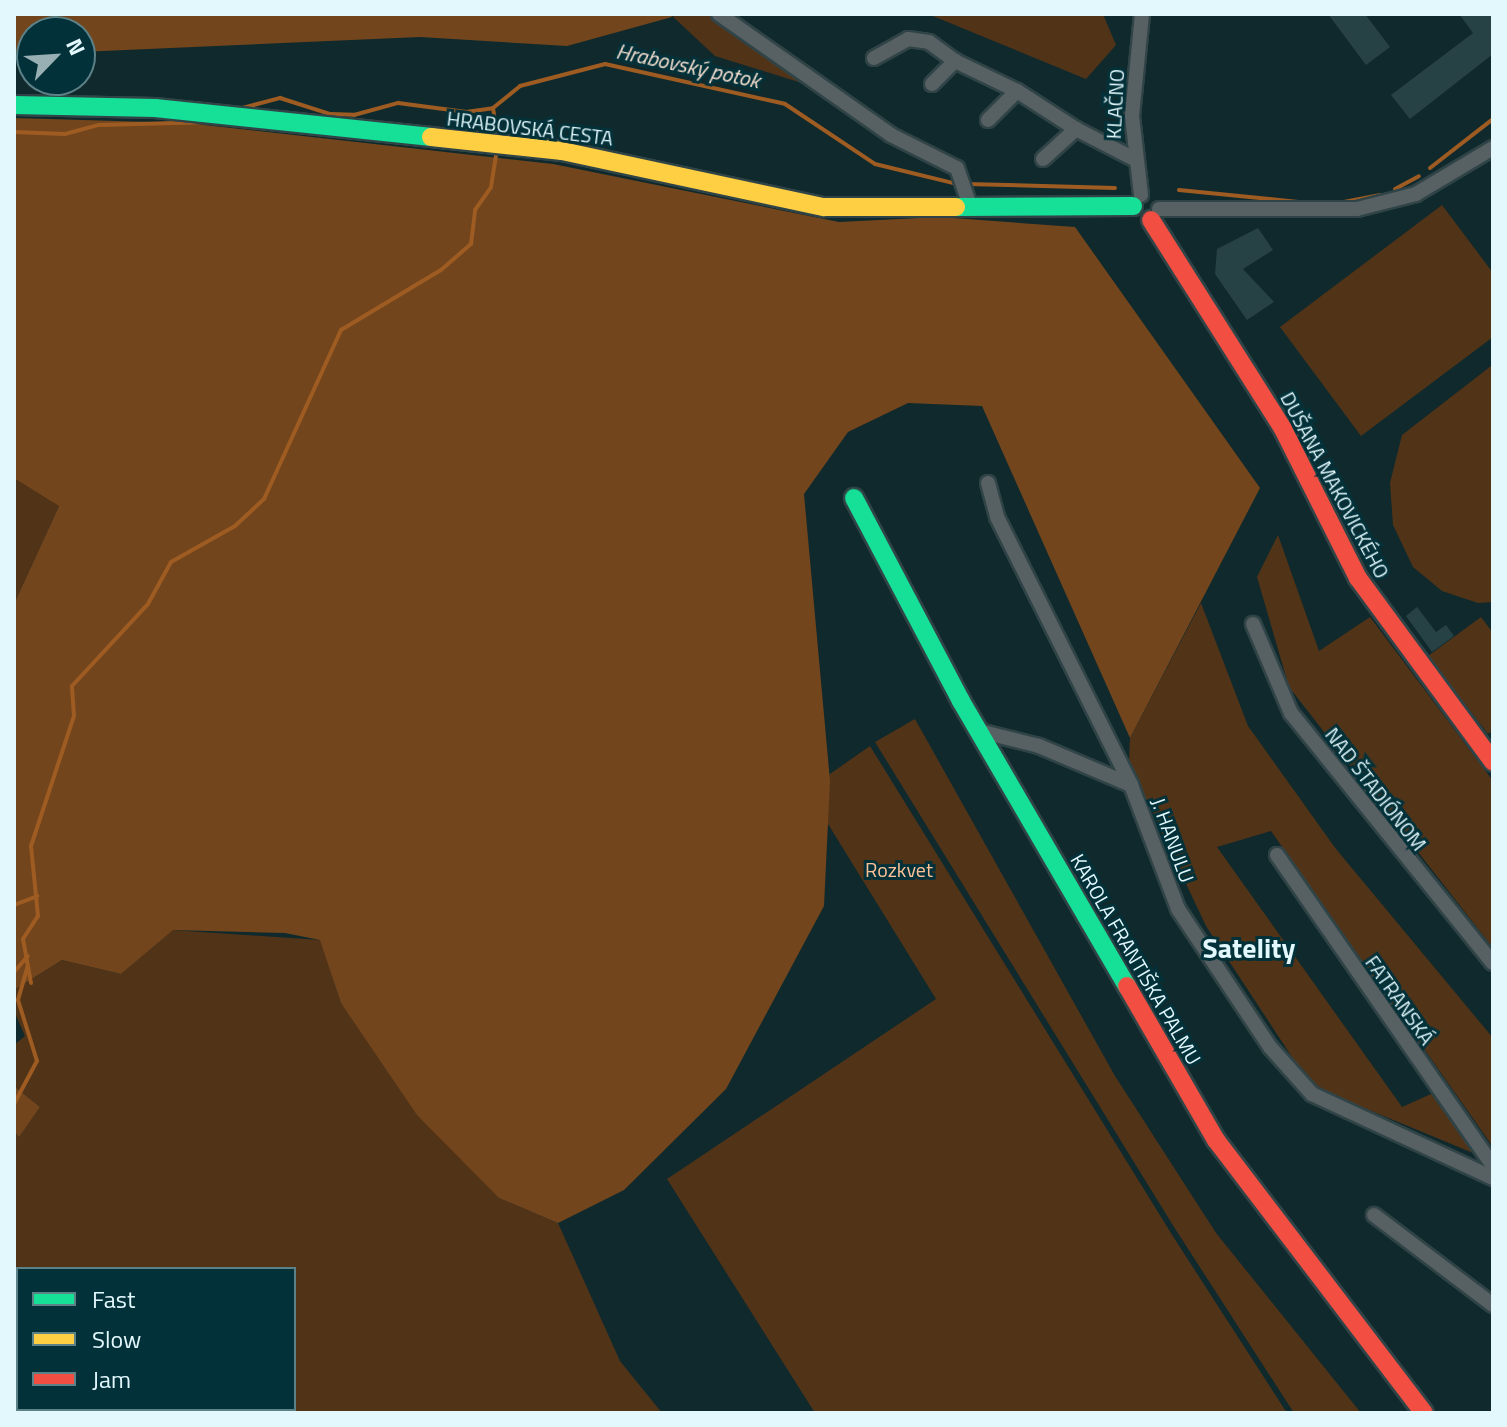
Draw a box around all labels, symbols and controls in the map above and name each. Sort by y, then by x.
north arrow [16,16,96,96]
text: N [57,33,95,61]
water label: Hrabovský potok [614,38,762,94]
street label: KLAČNO [1101,68,1129,140]
street label: HRABOVSKÁ CESTA [446,106,614,150]
street label: DUŠANA MAKOVICKÉHO [1276,388,1394,582]
street label: NAD ŠTADIÓNOM [1320,723,1432,855]
street label: J. HANULU [1147,794,1199,886]
street label: KAROLA FRANTIŠKA PALMU [1066,849,1206,1069]
park label: Rozkvet [865,857,933,881]
district label: Satelity [1203,931,1295,965]
street label: FATRANSKÁ [1361,951,1439,1049]
legend [16,1267,296,1411]
text: Fast [92,1281,135,1317]
text: Slow [92,1321,141,1357]
text: Jam [92,1361,131,1397]

